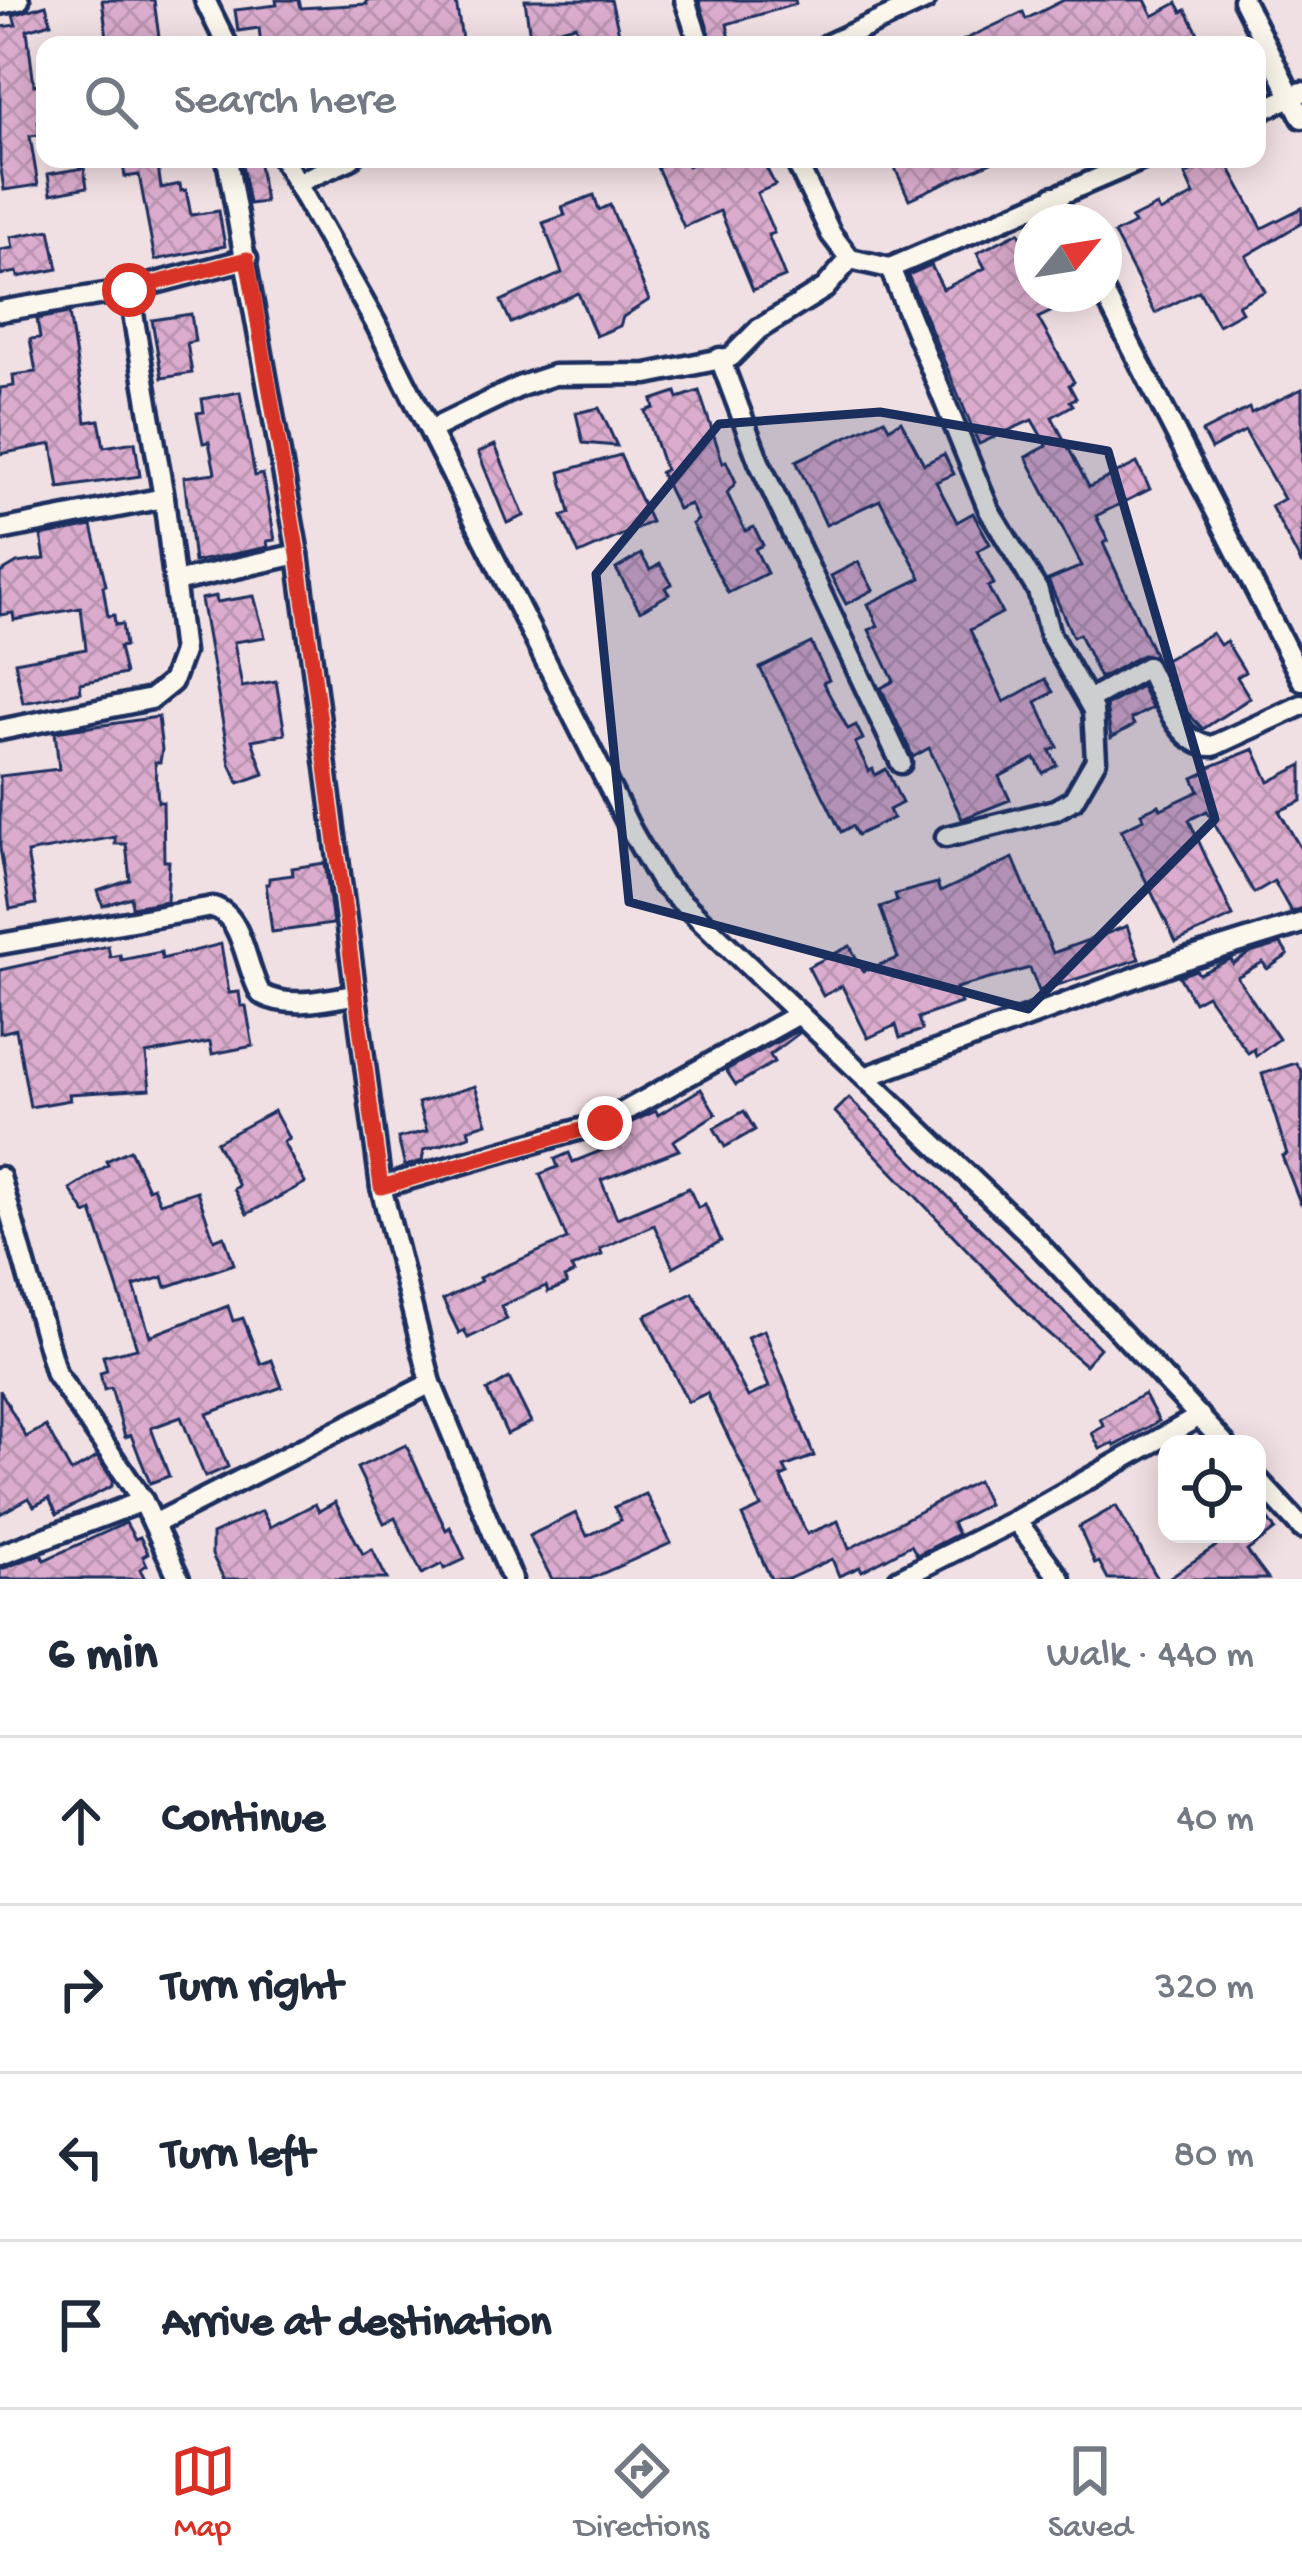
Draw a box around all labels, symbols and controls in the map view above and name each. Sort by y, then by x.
search box [36,36,1266,168]
icon: search [78,69,144,135]
text: Search here [174,76,396,129]
north arrow [1014,204,1122,312]
route start [102,263,156,317]
route end [578,1096,632,1150]
map controls [1158,1435,1266,1543]
button: locate [1158,1435,1266,1543]
text: 6 min [48,1627,157,1687]
text: Walk · 440 m [1047,1634,1254,1680]
icon: ahead [48,1788,114,1854]
text: Continue [162,1794,325,1847]
text: 40 m [1176,1798,1254,1844]
icon: right [48,1956,114,2022]
text: Turn right [162,1962,342,2015]
text: 320 m [1156,1966,1254,2012]
icon: left [48,2124,114,2190]
text: Turn left [162,2130,314,2183]
text: 80 m [1174,2134,1254,2180]
icon: arrive [48,2292,114,2358]
text: Arrive at destination [162,2298,551,2351]
tab: Map [170,2438,236,2548]
tab: Directions [575,2438,709,2548]
tab: Saved [1048,2438,1132,2548]

